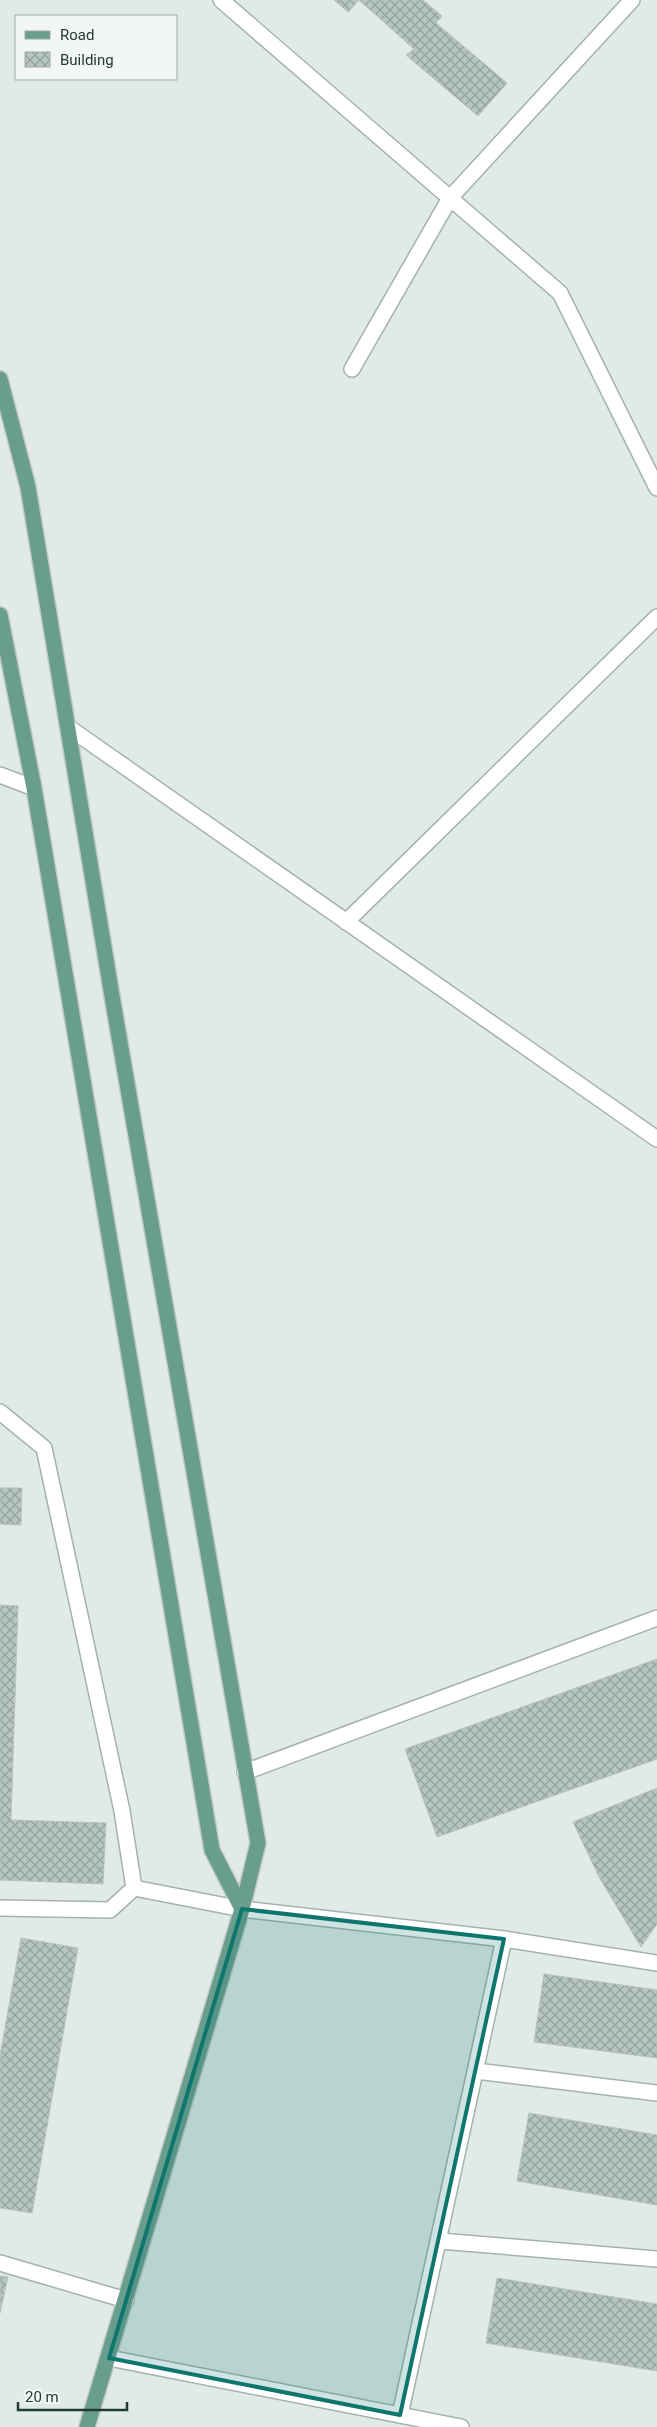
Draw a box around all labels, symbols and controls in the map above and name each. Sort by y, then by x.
legend [15,15,178,80]
text: Road [60,26,94,44]
text: Building [60,51,114,69]
scale bar [18,2380,126,2412]
text: 20 m [25,2388,59,2406]

